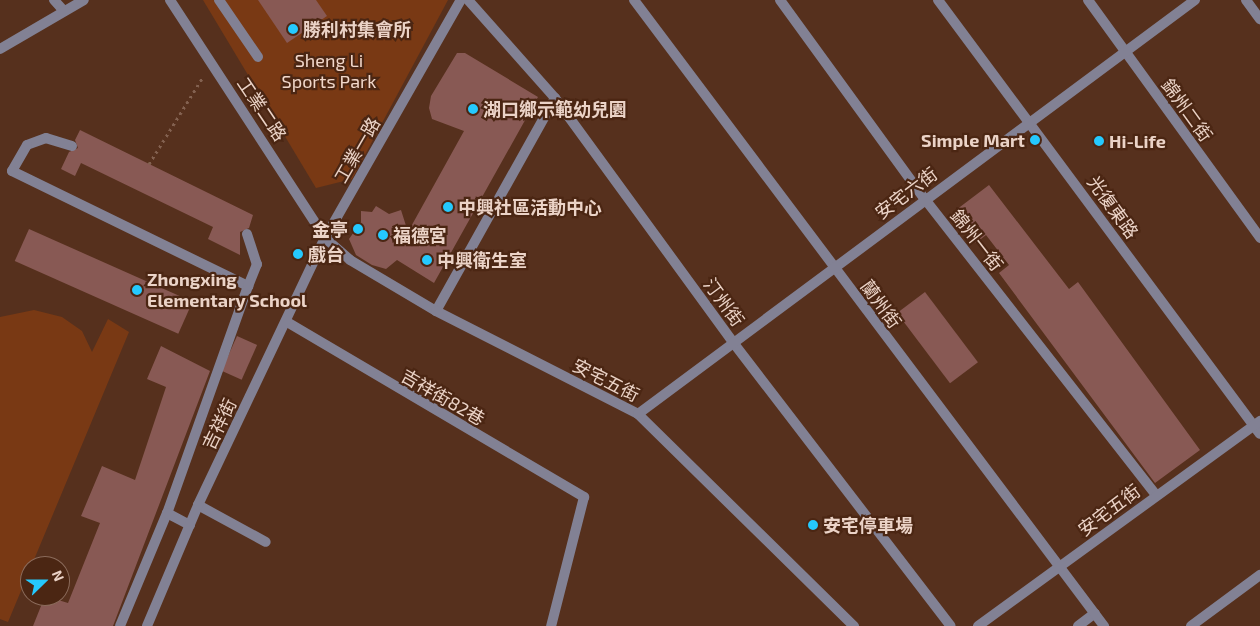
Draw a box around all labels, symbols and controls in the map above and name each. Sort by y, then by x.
place label: 勝利村集會所 [303,18,411,40]
marker: 勝利村集會所 [287,23,299,35]
park label: Sheng Li Sports Park [282,50,376,92]
street label: 工業二路 [233,73,291,145]
street label: 錦州二街 [1157,75,1217,145]
place label: 湖口鄉示範幼兒園 [483,98,627,120]
marker: 湖口鄉示範幼兒園 [467,103,479,115]
street label: 工業一路 [330,113,384,187]
place label: Simple Mart [921,129,1025,151]
place label: Hi-Life [1109,130,1166,152]
marker: Simple Mart [1029,134,1041,146]
marker: Hi-Life [1093,135,1105,147]
street label: 安宅六街 [871,163,941,223]
street label: 光復東路 [1083,172,1143,242]
place label: 中興社區活動中心 [458,196,602,218]
marker: 中興社區活動中心 [442,201,454,213]
street label: 錦州一街 [946,205,1008,275]
place label: 金亭 [312,218,348,240]
marker: 金亭 [352,223,364,235]
place label: 福德宮 [393,224,447,246]
marker: 福德宮 [377,229,389,241]
place label: 戲台 [308,243,344,265]
marker: 戲台 [292,248,304,260]
place label: 中興衛生室 [437,249,527,271]
marker: 中興衛生室 [421,254,433,266]
place label: Zhongxing Elementary School [147,269,307,312]
street label: 汀州街 [699,274,749,330]
street label: 蘭州街 [856,276,906,332]
marker: Zhongxing Elementary School [131,284,143,296]
street label: 安宅五街 [569,354,643,406]
street label: 吉祥街82巷 [397,364,489,430]
street label: 吉祥街 [197,395,241,453]
street label: 安宅五街 [1074,480,1144,540]
place label: 安宅停車場 [823,514,913,536]
marker: 安宅停車場 [807,519,819,531]
north arrow [20,556,70,606]
text: N [49,568,68,583]

